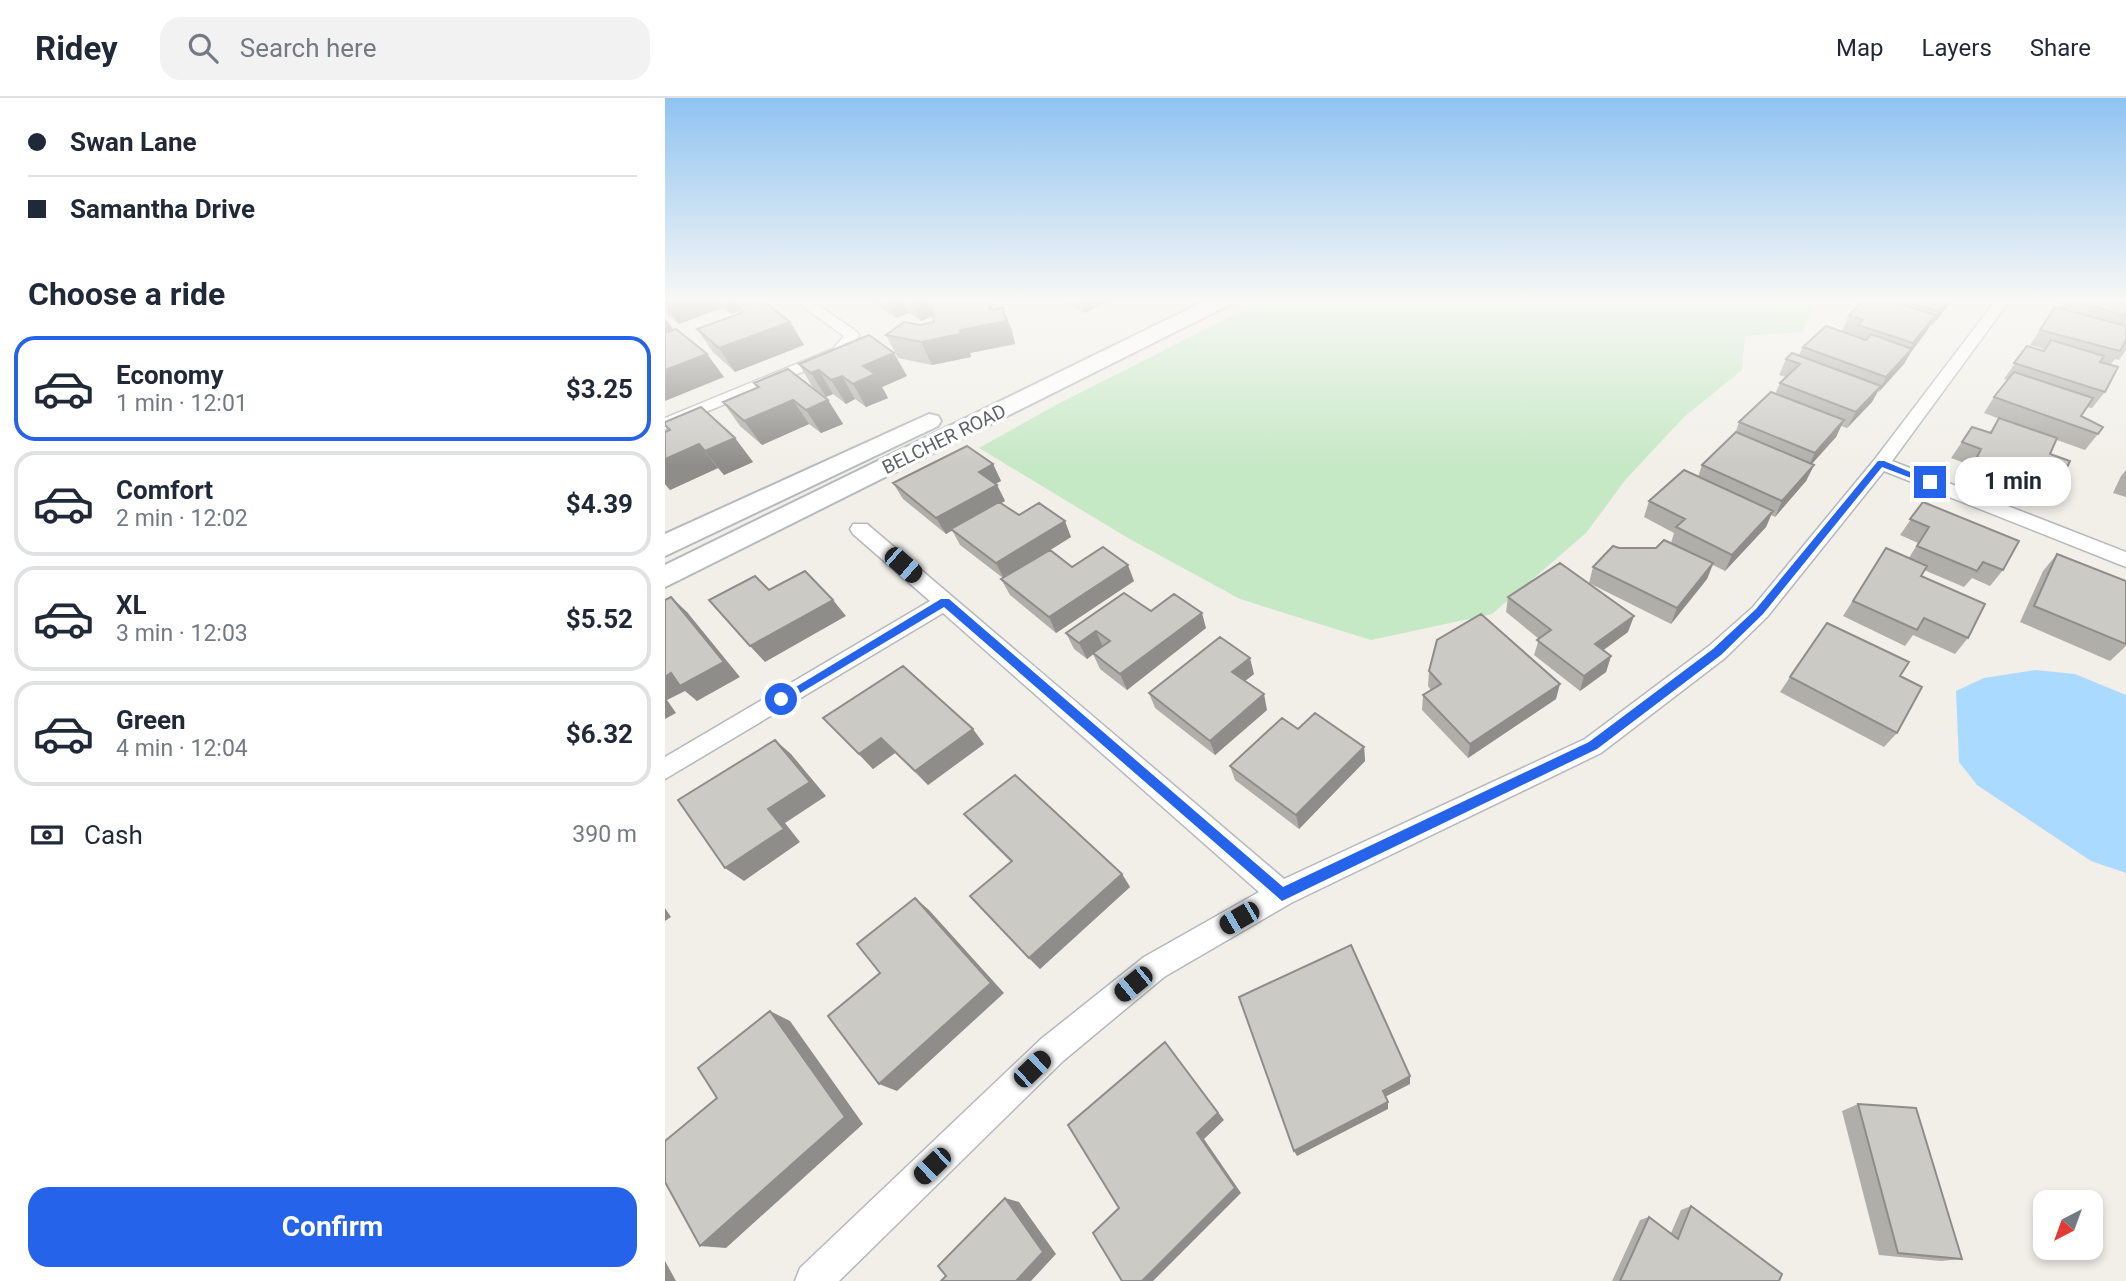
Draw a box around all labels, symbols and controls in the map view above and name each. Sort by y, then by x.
search box [160,17,650,80]
text: Ridey [35,29,118,68]
icon: search [184,29,222,67]
text: Search here [240,33,376,63]
text: Map [1836,34,1884,62]
text: Layers [1922,34,1992,62]
text: Share [2030,34,2091,62]
text: Swan Lane [70,127,197,157]
text: Samantha Drive [70,194,255,224]
text: Choose a ride [28,275,225,313]
icon: car [32,357,95,420]
text: Economy [116,360,223,390]
text: $3.25 [566,374,633,404]
text: 1 min · 12:01 [116,390,248,417]
street label: BELCHER ROAD [878,399,1010,479]
callout: 1 min [1955,458,2070,506]
route end [1914,466,1946,498]
text: 1 min [1984,468,2042,495]
icon: car [32,472,95,535]
text: Comfort [116,475,213,505]
text: $4.39 [566,489,633,519]
text: 2 min · 12:02 [116,505,248,532]
car [881,543,926,587]
icon: car [32,587,95,650]
text: XL [116,590,147,620]
text: $5.52 [566,604,633,634]
text: 3 min · 12:03 [116,620,248,647]
route start [765,683,797,715]
icon: car [32,702,95,765]
text: Green [116,705,186,735]
text: $6.32 [566,719,633,749]
text: 4 min · 12:04 [116,735,248,762]
icon: cash [28,816,66,854]
text: Cash [84,820,143,850]
text: 390 m [572,821,637,848]
car [1216,898,1263,938]
car [1111,963,1156,1005]
car [1010,1047,1055,1091]
car [910,1144,955,1188]
button: Confirm [28,1187,637,1267]
north arrow [2033,1190,2103,1260]
map controls [2033,1190,2103,1260]

